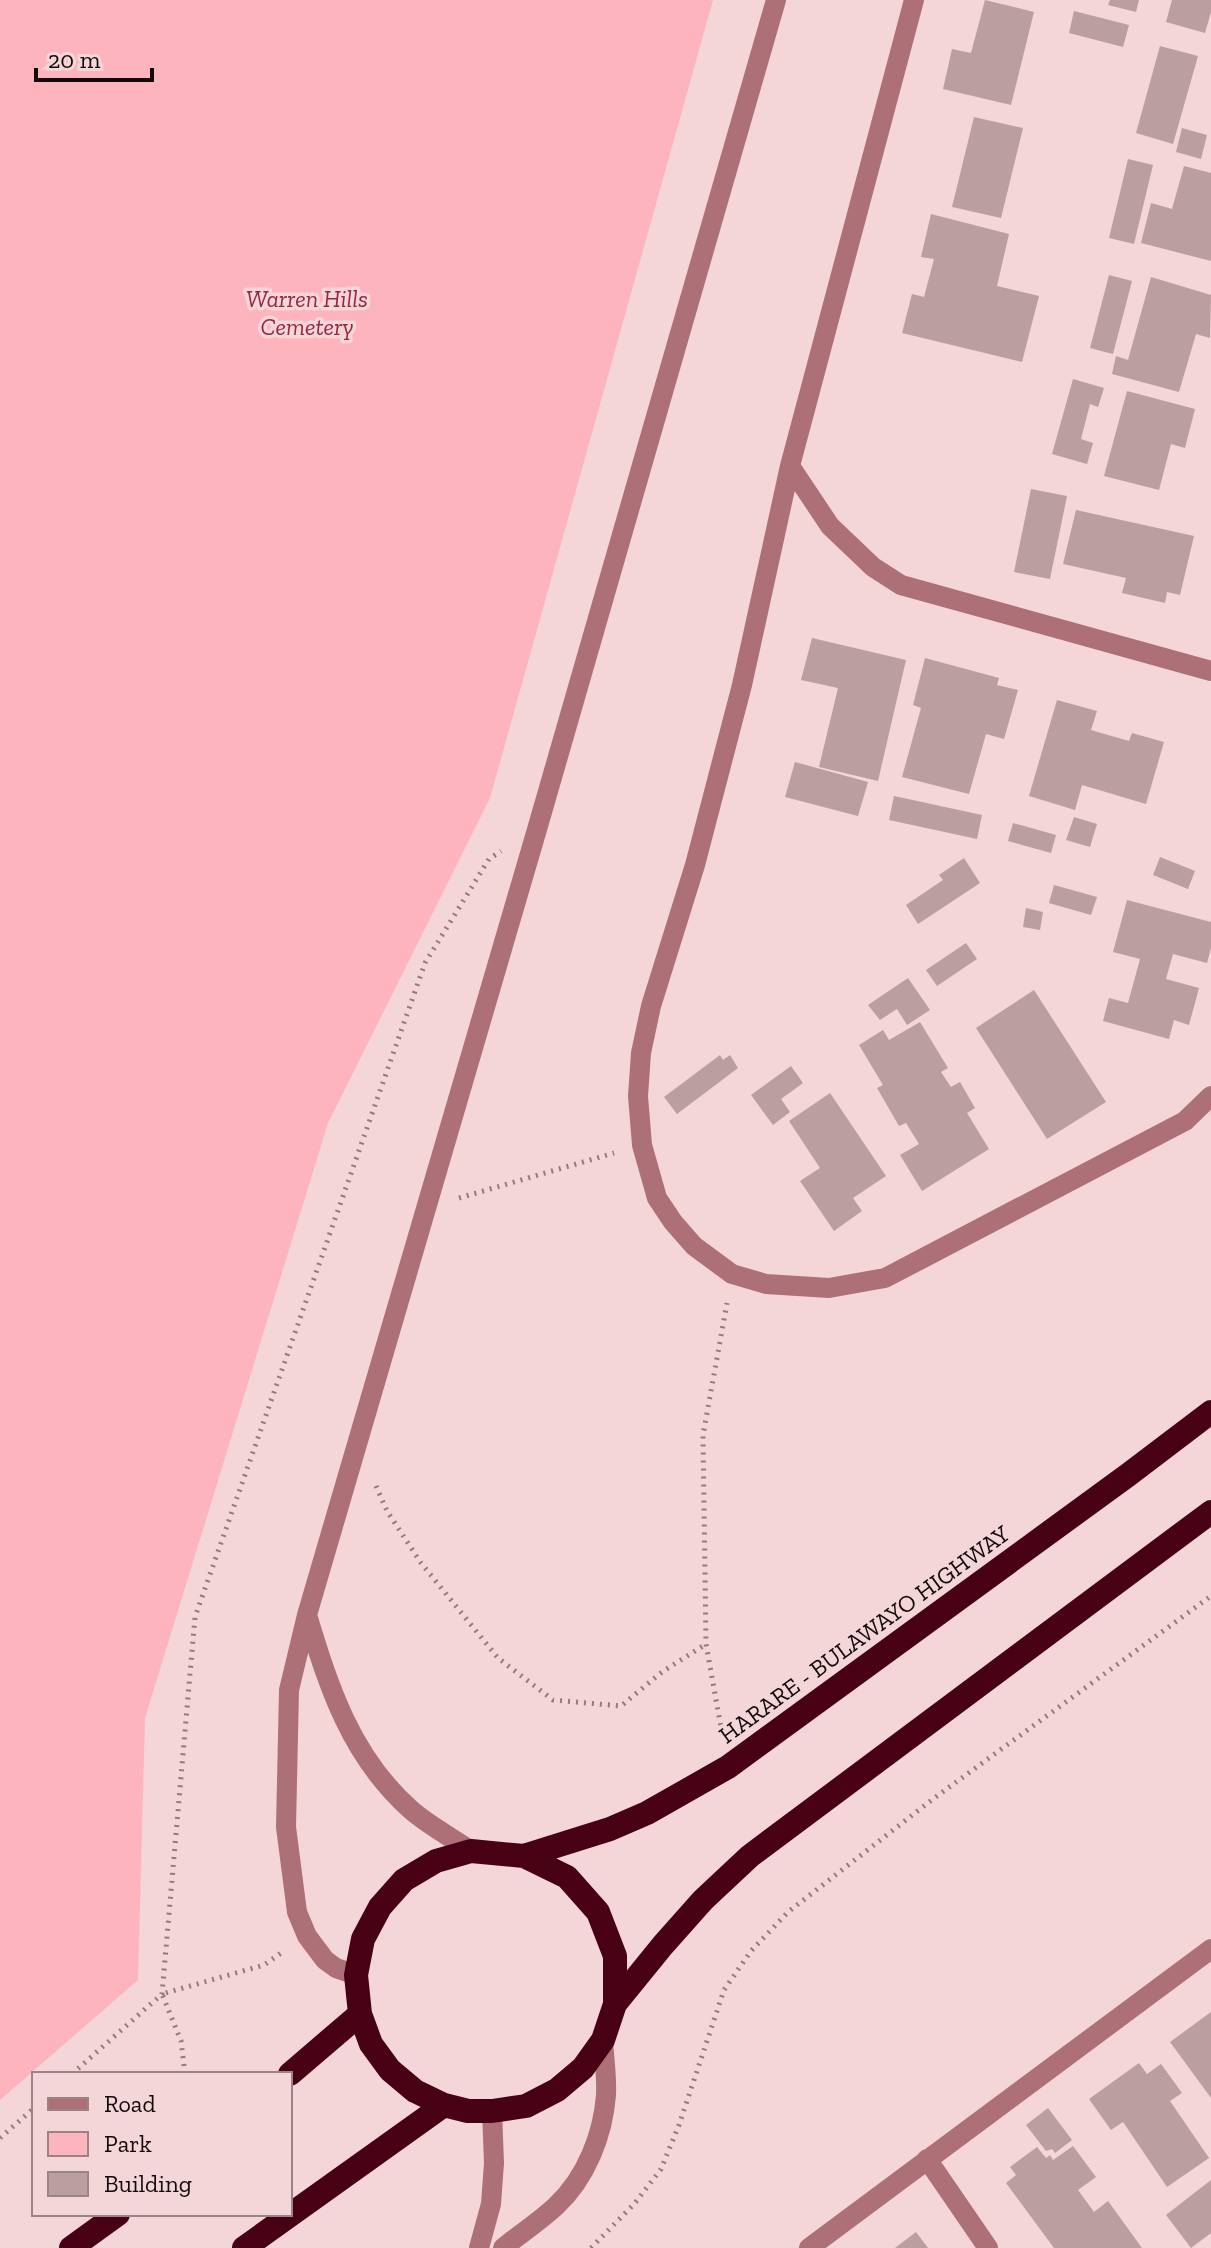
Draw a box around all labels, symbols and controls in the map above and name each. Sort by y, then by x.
scale bar [36,32,152,82]
text: 20 m [48,45,101,74]
park label: Warren Hills Cemetery [246,284,368,341]
street label: HARARE - BULAWAYO HIGHWAY [713,1519,1015,1749]
legend [32,2072,292,2216]
text: Road [104,2089,156,2118]
text: Park [104,2129,152,2158]
text: Building [104,2169,192,2198]

